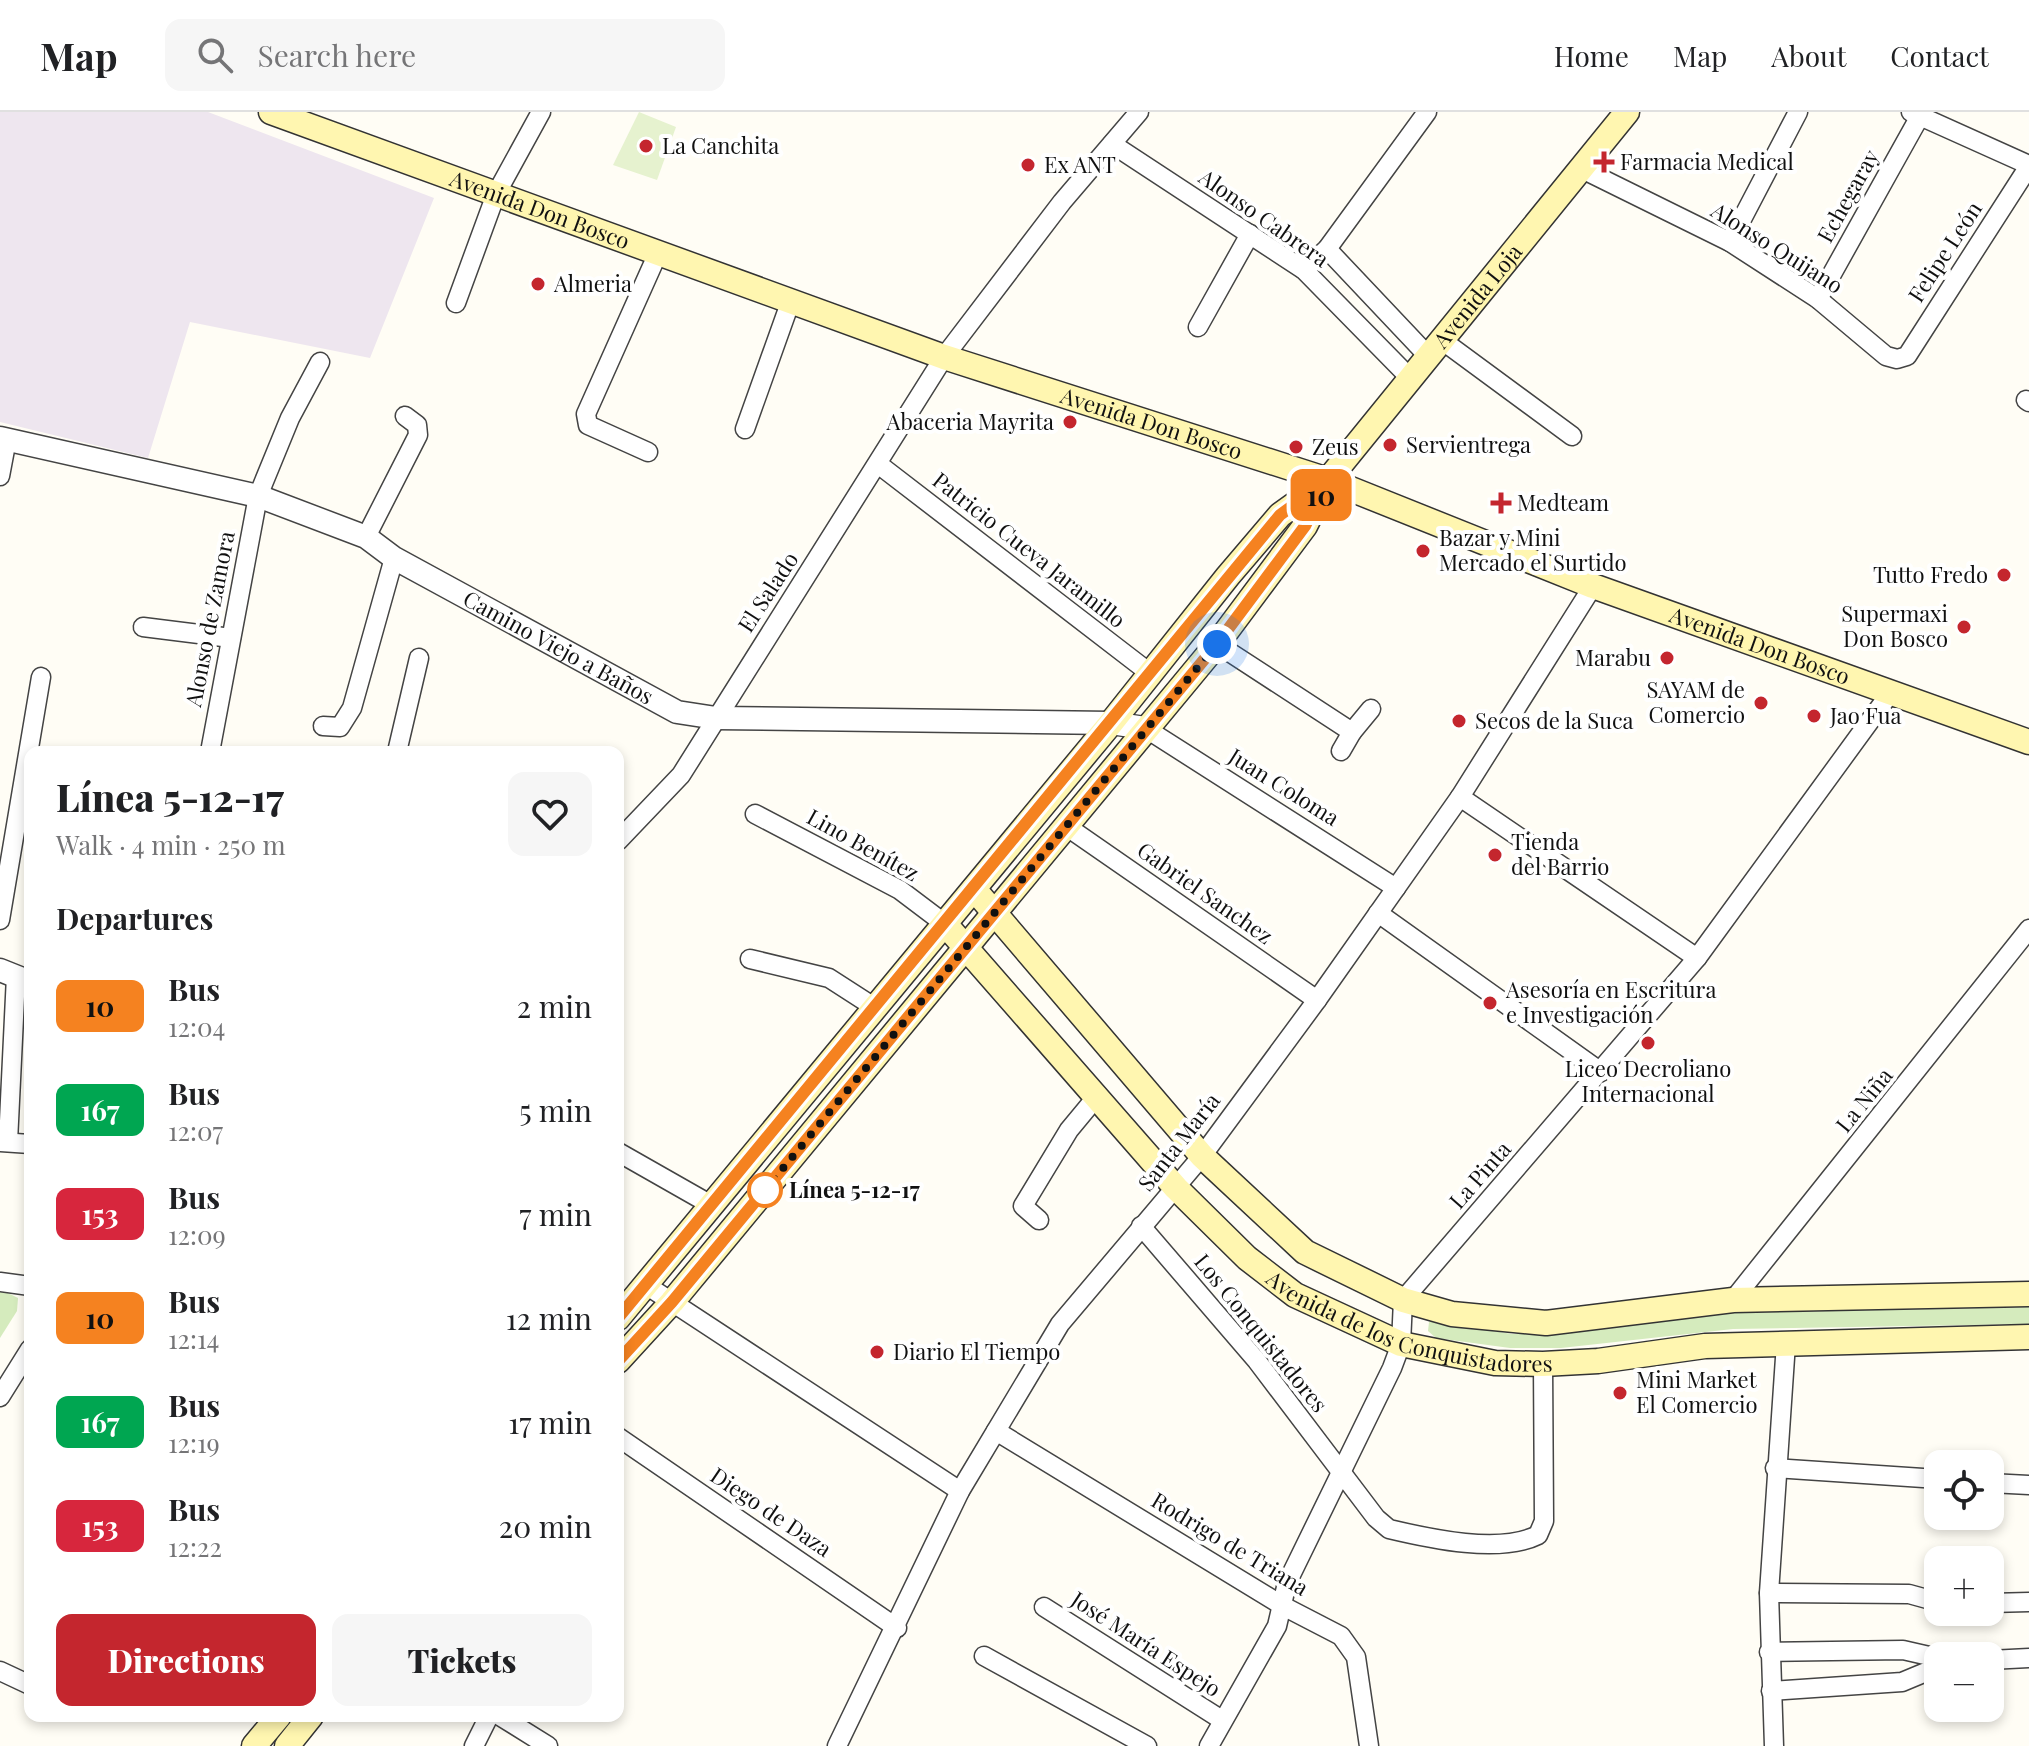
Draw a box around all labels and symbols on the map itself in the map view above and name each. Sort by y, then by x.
place label: La Canchita [662,130,779,160]
marker: La Canchita [637,137,655,155]
street label: Echegaray [1809,144,1885,247]
place label: Farmacia Medical [1620,146,1794,176]
place label: Ex ANT [1044,149,1116,179]
marker: Farmacia Medical [1595,153,1613,171]
marker: Ex ANT [1019,156,1037,174]
street label: Alonso Cabrera [1193,161,1336,273]
street label: Avenida Don Bosco [445,162,634,255]
street label: Alonso Quijano [1705,194,1849,300]
street label: Felipe León [1900,195,1988,308]
street label: Avenida Loja [1425,237,1528,355]
place label: Almeria [553,268,632,298]
marker: Almeria [529,275,547,293]
street label: Avenida Don Bosco [1056,379,1246,466]
place label: Abaceria Mayrita [886,406,1054,436]
marker: Abaceria Mayrita [1061,413,1079,431]
place label: Servientrega [1406,429,1531,459]
place label: Zeus [1312,431,1359,461]
marker: Servientrega [1381,436,1399,454]
marker: Zeus [1287,438,1305,456]
street label: Patricio Cueva Jaramillo [927,464,1132,634]
line badge: 10 [1285,469,1357,521]
place label: Medteam [1517,487,1610,517]
marker: Medteam [1492,494,1510,512]
place label: Bazar y Mini Mercado el Surtido [1439,522,1627,577]
street label: Alonso de Zamora [177,528,241,710]
marker: Bazar y Mini Mercado el Surtido [1414,542,1432,560]
street label: El Salado [730,546,804,637]
place label: Tutto Fredo [1873,559,1988,589]
marker: Tutto Fredo [1995,566,2013,584]
street label: Camino Viejo a Baños [458,583,659,710]
street label: Avenida Don Bosco [1665,598,1854,691]
place label: Supermaxi Don Bosco [1841,598,1948,653]
marker: Supermaxi Don Bosco [1955,618,1973,636]
your location [1197,624,1237,664]
place label: Marabu [1575,642,1651,672]
marker: Marabu [1658,649,1676,667]
place label: SAYAM de Comercio [1647,674,1745,729]
marker: SAYAM de Comercio [1752,694,1770,712]
place label: Jao Fua [1829,700,1901,730]
place label: Secos de la Suca [1475,705,1634,735]
marker: Jao Fua [1805,707,1823,725]
marker: Secos de la Suca [1450,712,1468,730]
street label: Juan Coloma [1223,740,1345,832]
street label: Lino Benítez [802,801,925,887]
place label: Tienda del Barrio [1511,826,1609,881]
street label: Gabriel Sanchez [1132,834,1279,950]
marker: Tienda del Barrio [1486,846,1504,864]
place label: Asesoría en Escritura e Investigación [1505,974,1716,1029]
marker: Asesoría en Escritura e Investigación [1481,994,1499,1012]
marker: Liceo Decroliano Internacional [1639,1034,1657,1052]
place label: Liceo Decroliano Internacional [1565,1053,1731,1108]
street label: La Niña [1828,1061,1898,1138]
street label: Santa María [1130,1086,1226,1197]
street label: La Pinta [1442,1134,1517,1214]
marker: Línea 5-12-17 [748,1173,782,1207]
place label: Línea 5-12-17 [789,1174,920,1204]
street label: Los Conquistadores [1188,1247,1335,1418]
street label: Avenida de los Conquistadores [1260,1262,1553,1378]
place label: Diario El Tiempo [893,1336,1060,1366]
marker: Diario El Tiempo [868,1343,886,1361]
place label: Mini Market El Comercio [1636,1364,1758,1419]
marker: Mini Market El Comercio [1611,1384,1629,1402]
street label: Diego de Daza [705,1460,838,1563]
street label: Rodrigo de Triana [1146,1484,1315,1602]
street label: José María Espejo [1065,1583,1227,1703]

